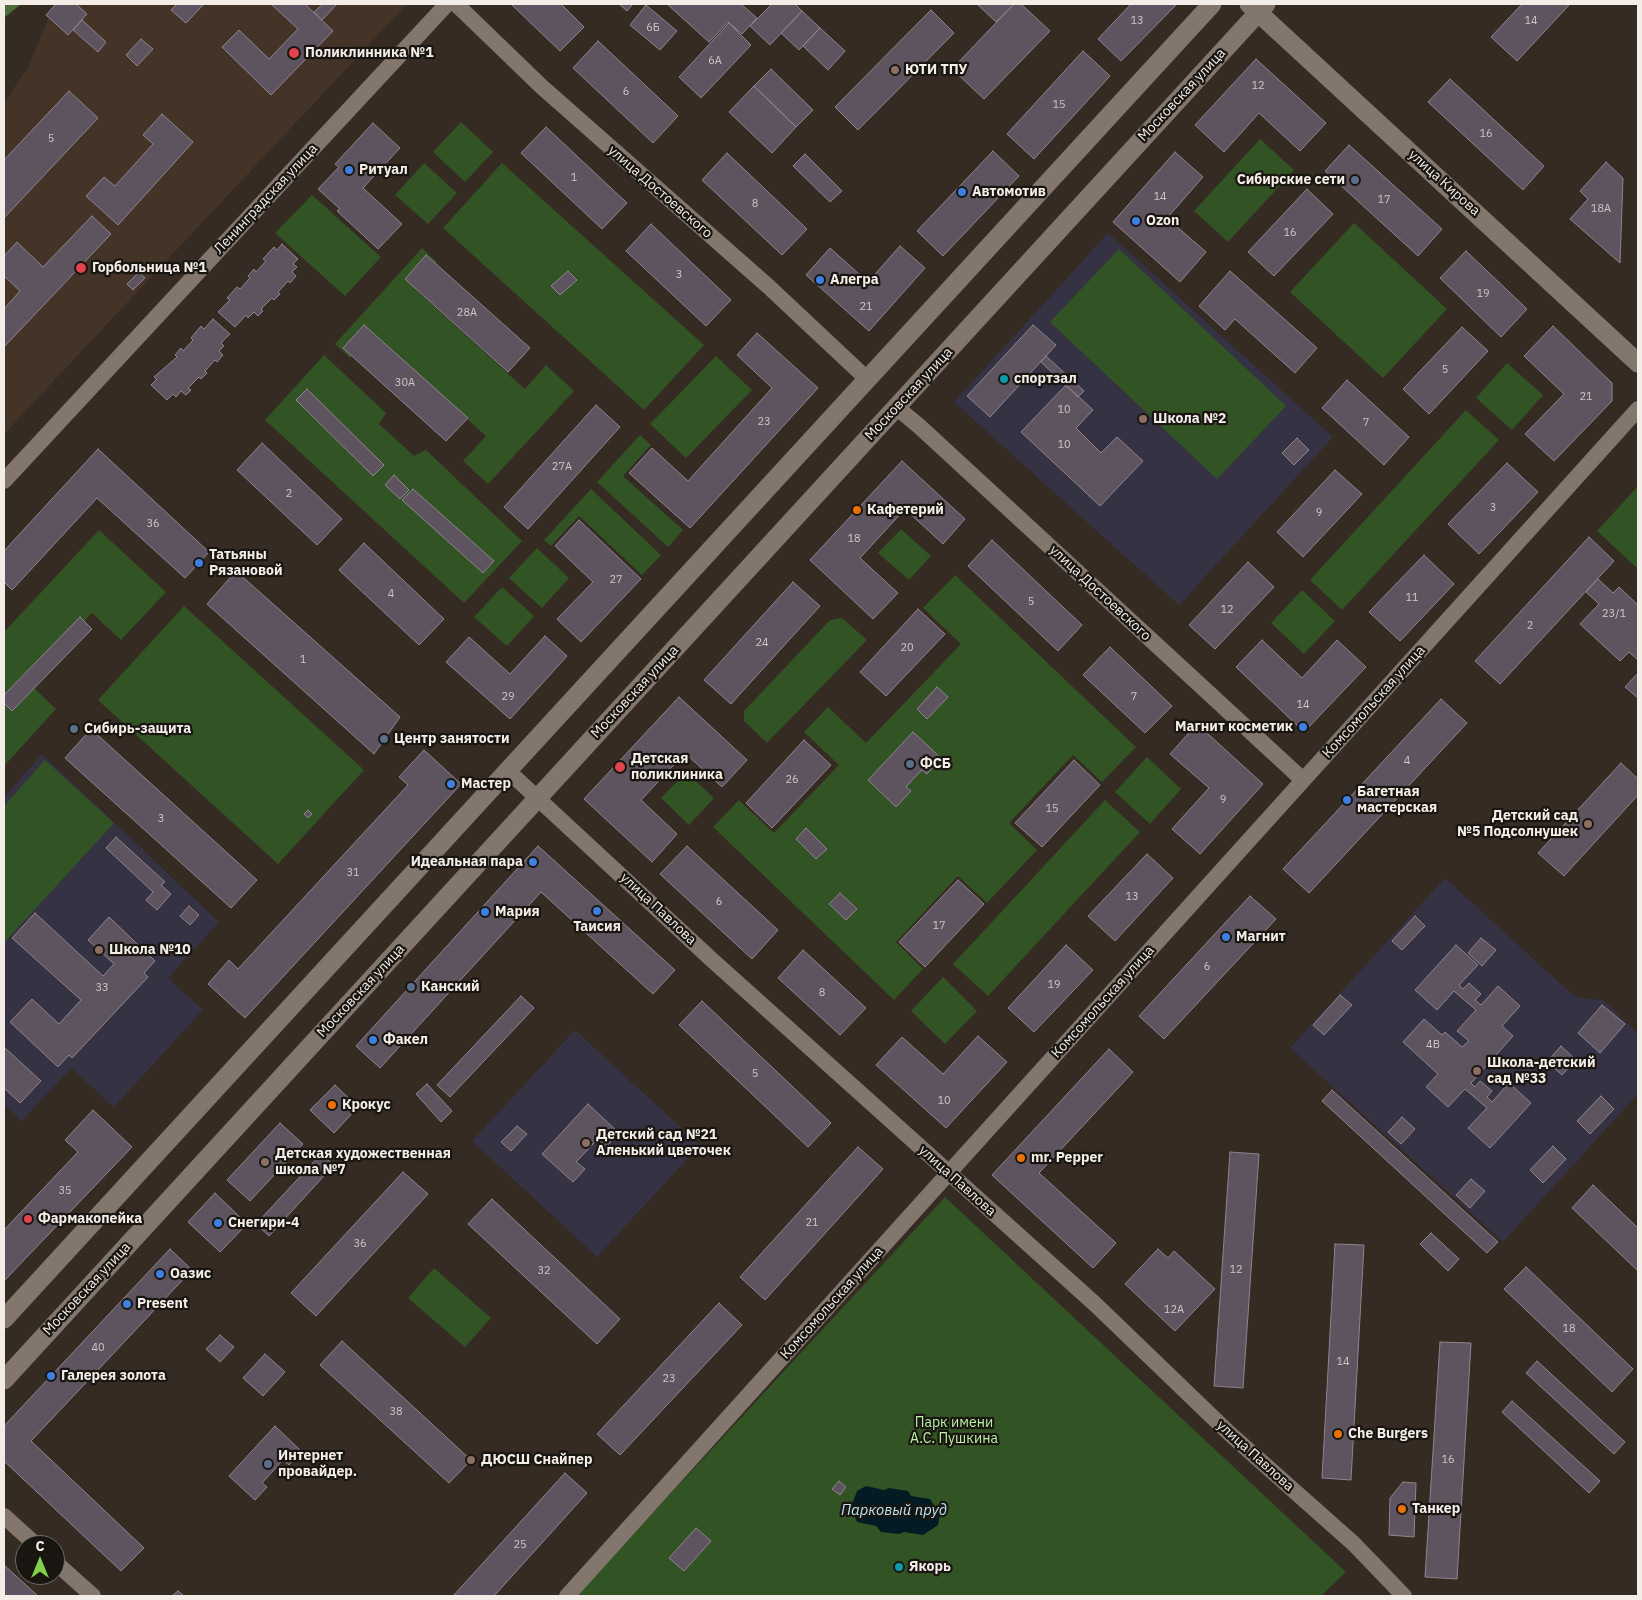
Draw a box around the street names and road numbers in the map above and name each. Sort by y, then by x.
street label: Московская улица [1135,45,1229,145]
street label: Ленинградская улица [211,141,321,257]
street label: улица Достоевского [604,142,716,242]
street label: улица Кирова [1405,146,1483,220]
street label: Московская улица [862,344,956,444]
street label: улица Достоевского [1046,542,1154,644]
street label: Московская улица [588,642,682,742]
street label: Комсомольская улица [1319,642,1429,762]
street label: улица Павлова [616,869,700,949]
street label: Московская улица [314,941,408,1041]
street label: Комсомольская улица [1048,942,1158,1062]
street label: улица Павлова [915,1142,999,1220]
street label: Московская улица [40,1239,134,1339]
street label: Комсомольская улица [777,1243,887,1363]
street label: улица Павлова [1213,1417,1297,1495]

